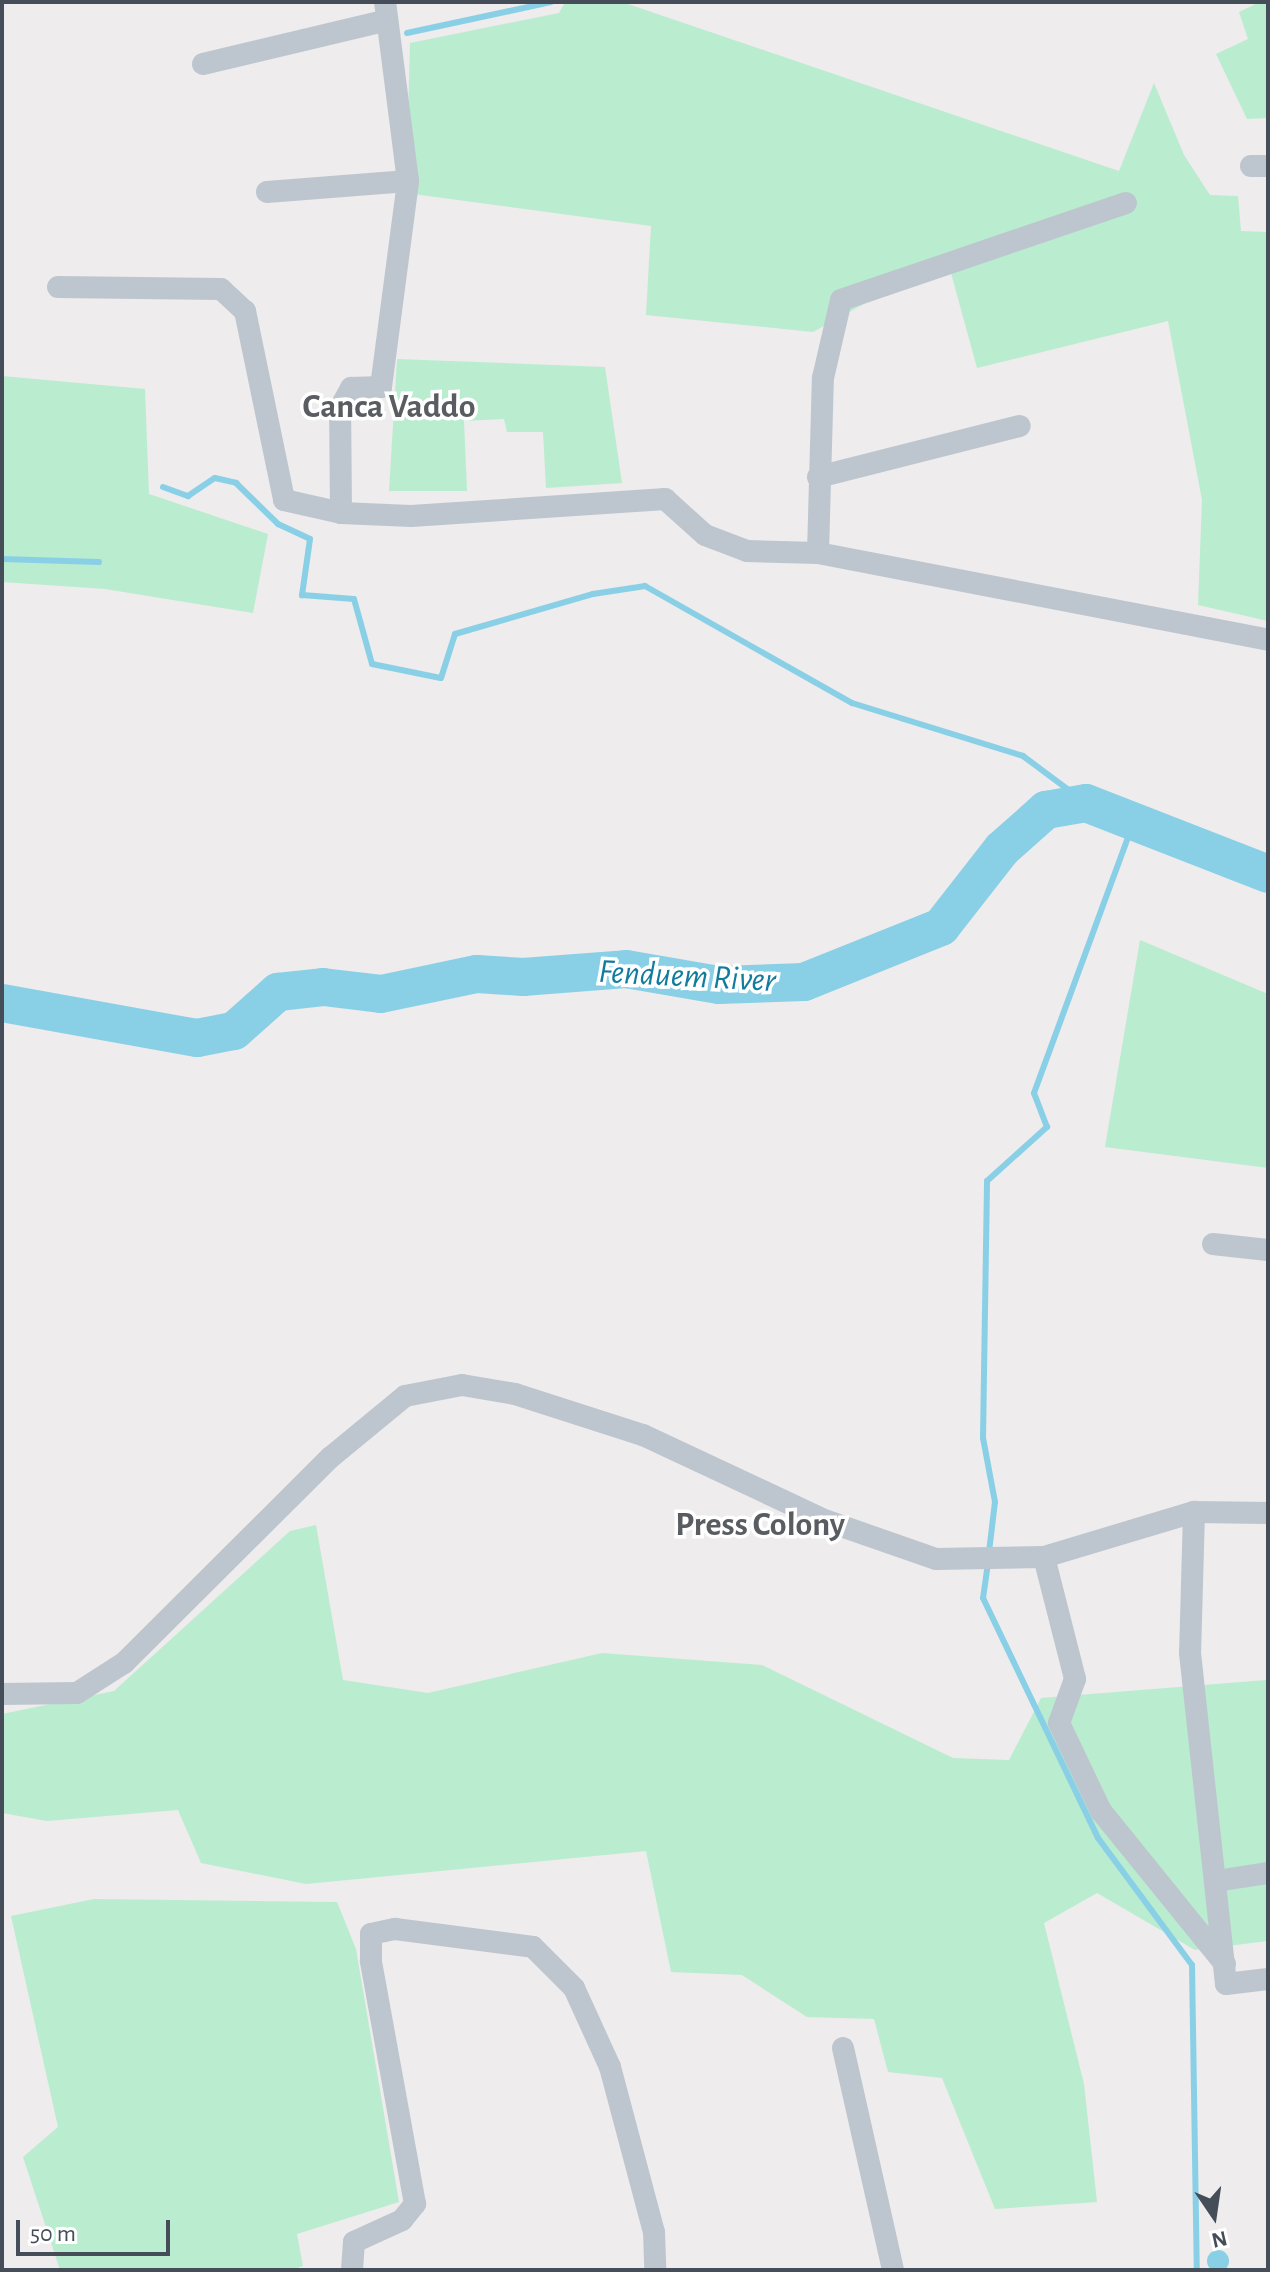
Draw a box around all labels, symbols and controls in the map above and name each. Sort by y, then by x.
district label: Canca Vaddo [303,388,475,428]
water label: Fenduem River [597,952,777,1002]
district label: Press Colony [675,1506,845,1546]
north arrow [1174,2176,1254,2256]
scale bar [20,2204,174,2254]
text: 50 m [30,2222,76,2246]
text: N [1209,2227,1229,2252]

